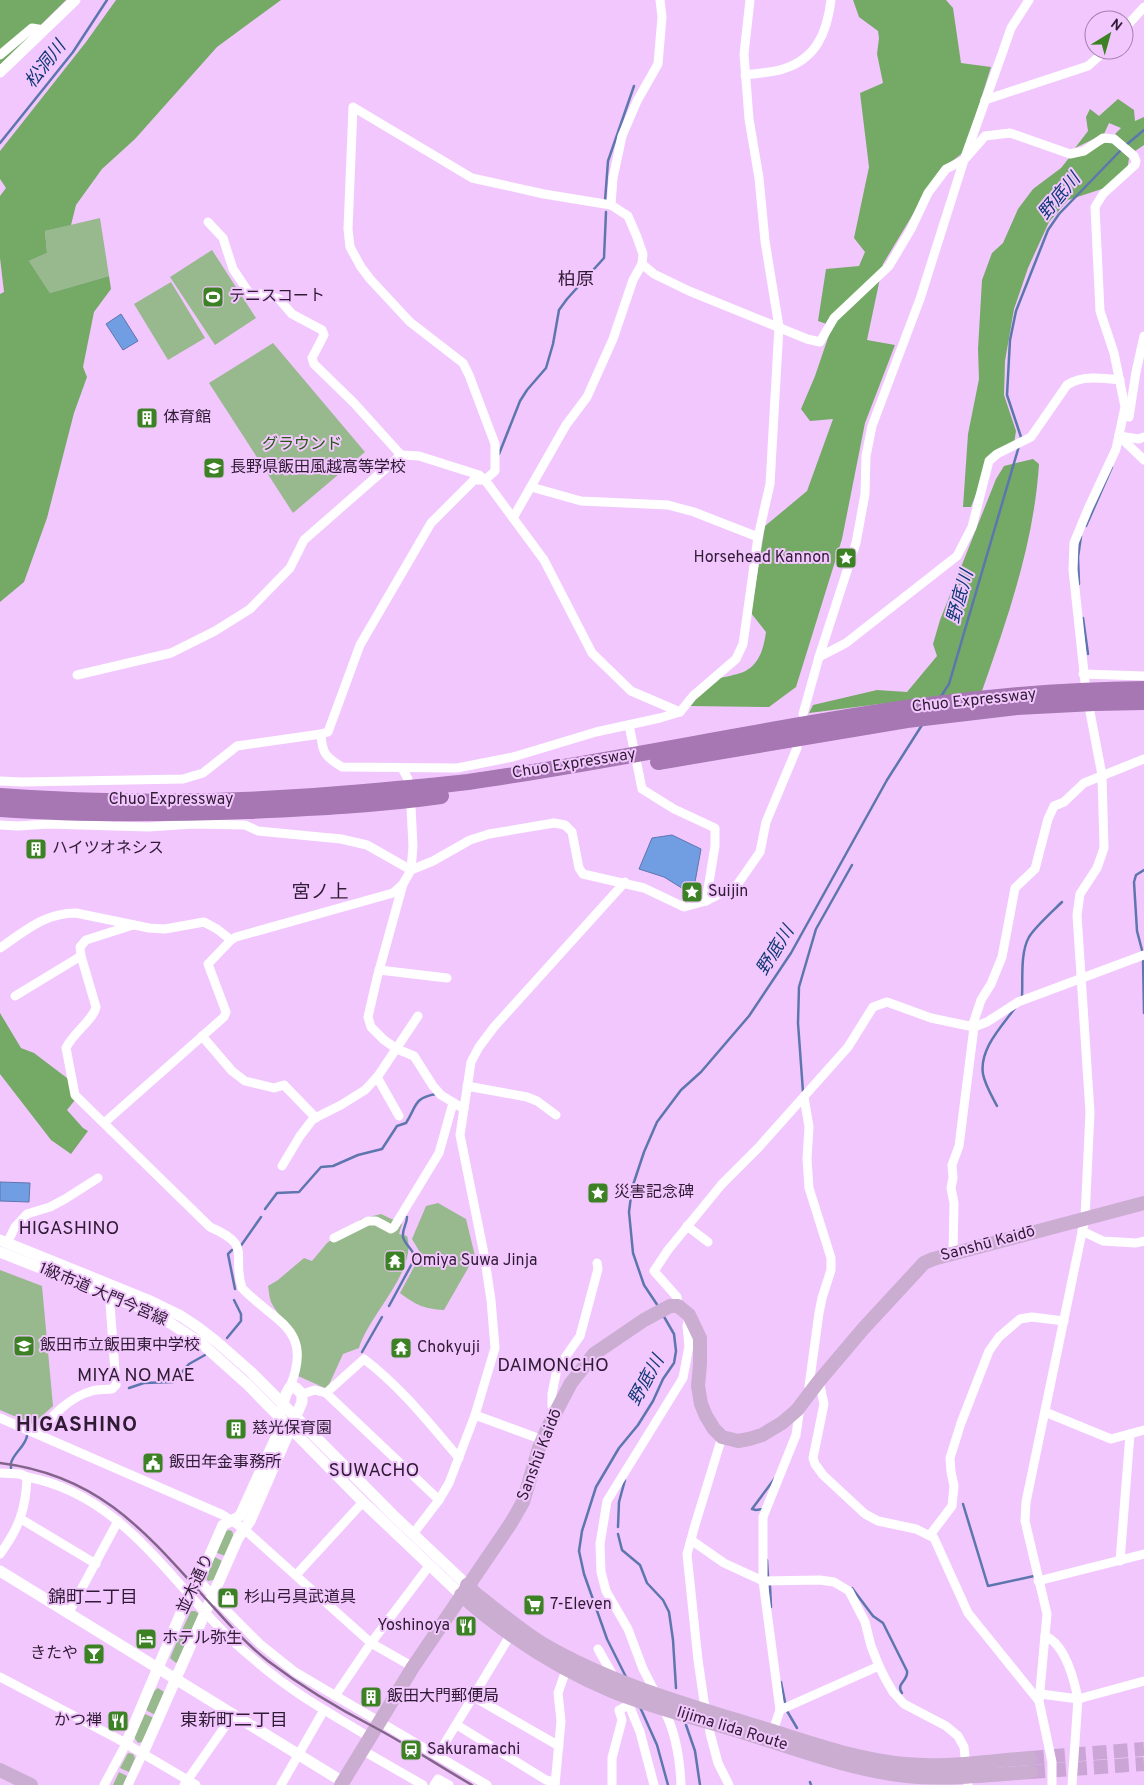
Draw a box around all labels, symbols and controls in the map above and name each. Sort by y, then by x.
north arrow [1084,10,1134,60]
text: N [1107,16,1125,36]
water label: 松洞川 [20,35,73,93]
water label: 野底川 [1034,167,1087,225]
district label: 柏原 [558,269,594,292]
sports icon: テニスコート [201,285,225,309]
place label: テニスコート [229,287,325,307]
building icon: 体育館 [135,406,159,430]
place label: 体育館 [163,408,211,428]
park label: グラウンド [262,435,342,455]
school or university icon: 長野県飯田風越高等学校 [202,456,226,480]
place label: 長野県飯田風越高等学校 [230,458,406,478]
place icon: Horsehead Kannon [834,546,858,570]
place label: Horsehead Kannon [693,548,830,568]
water label: 野底川 [943,566,980,626]
street label: Chuo Expressway [911,685,1037,717]
street label: Chuo Expressway [511,744,637,784]
street label: Chuo Expressway [108,790,234,810]
building icon: ハイツオネシス [24,837,48,861]
place label: ハイツオネシス [52,839,164,859]
place icon: Suijin [680,880,704,904]
district label: 宮ノ上 [291,881,349,905]
place label: Suijin [708,882,748,902]
water label: 野底川 [752,920,801,980]
place icon: 災害記念碑 [586,1181,610,1205]
place label: 災害記念碑 [614,1183,694,1203]
district label: HIGASHINO [19,1217,119,1241]
street label: Sanshū Kaidō [938,1222,1038,1266]
temple icon: Omiya Suwa Jinja [383,1249,407,1273]
place label: Omiya Suwa Jinja [411,1251,538,1271]
street label: 1級市道 大門今宮線 [36,1259,170,1331]
school or university icon: 飯田市立飯田東中学校 [12,1334,36,1358]
place label: 飯田市立飯田東中学校 [40,1336,200,1356]
temple icon: Chokyuji [389,1336,413,1360]
place label: Chokyuji [417,1338,480,1358]
water label: 野底川 [624,1350,671,1410]
district label: DAIMONCHO [497,1354,609,1378]
district label: MIYA NO MAE [77,1364,195,1388]
street label: Sanshū Kaidō [513,1406,567,1504]
district label: HIGASHINO [16,1412,138,1439]
building icon: 慈光保育園 [224,1417,248,1441]
place label: 慈光保育園 [252,1419,332,1439]
public building icon: 飯田年金事務所 [141,1451,165,1475]
place label: 飯田年金事務所 [169,1453,281,1473]
district label: SUWACHO [329,1459,419,1483]
street label: 並木通り [173,1551,219,1617]
shop icon: 杉山弓具武道具 [216,1586,240,1610]
district label: 錦町二丁目 [48,1587,138,1610]
place label: 杉山弓具武道具 [244,1588,356,1608]
supermarket icon: 7-Eleven [522,1593,546,1617]
place label: 7-Eleven [550,1595,612,1615]
restaurant icon: Yoshinoya [454,1614,478,1638]
place label: Yoshinoya [377,1616,450,1636]
hotel icon: ホテル弥生 [134,1627,158,1651]
place label: ホテル弥生 [162,1629,242,1649]
bar icon: きたや [82,1642,106,1666]
place label: きたや [30,1644,78,1664]
building icon: 飯田大門郵便局 [359,1685,383,1709]
place label: 飯田大門郵便局 [387,1687,499,1707]
street label: Iijima Iida Route [674,1703,790,1755]
restaurant icon: かつ禅 [106,1709,130,1733]
district label: 東新町二丁目 [180,1710,288,1733]
place label: かつ禅 [54,1711,102,1731]
station icon: Sakuramachi [399,1738,423,1762]
place label: Sakuramachi [427,1740,520,1760]

